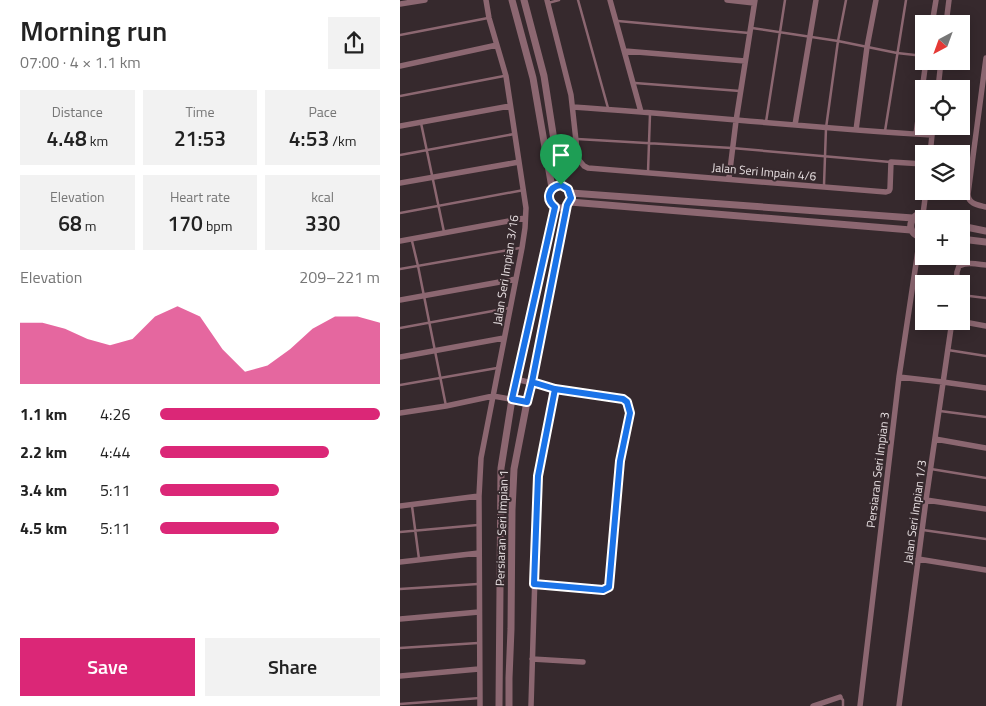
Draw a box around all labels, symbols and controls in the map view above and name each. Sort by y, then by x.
text: Morning run [20,9,167,52]
north arrow [915,15,970,70]
map controls [915,15,970,330]
button: share [328,17,380,69]
text: 07:00 · 4 × 1.1 km [20,50,141,74]
button: locate [915,80,970,135]
text: Distance [52,101,103,122]
text: Time [185,101,215,122]
text: Pace [308,101,337,122]
text: 4.48 [46,122,87,154]
text: 21:53 [174,122,226,154]
text: 4:53 [289,122,329,154]
text: km [87,130,108,151]
text: /km [329,130,356,151]
pin [540,134,582,185]
icon: arrive [547,141,575,169]
button: layers [915,145,970,200]
street label: Jalan Seri Impain 4/6 [711,157,817,186]
text: Elevation [50,186,105,207]
text: Heart rate [170,186,230,207]
text: kcal [311,186,334,207]
text: 68 [58,207,82,239]
text: 170 [168,207,203,239]
text: 330 [305,207,340,239]
button: + [915,210,970,265]
street label: Jalan Seri Impian 3/16 [487,213,524,326]
text: m [82,215,96,236]
text: bpm [203,215,232,236]
text: Elevation [20,265,82,289]
text: 209–221 m [299,265,380,289]
button: − [915,275,970,330]
text: 1.1 km [20,402,67,426]
text: 4:26 [100,402,130,426]
street label: Persiaran Seri Impian 3 [861,411,894,529]
text: 2.2 km [20,440,67,464]
text: 4:44 [100,440,130,464]
street label: Jalan Seri Impian 1/3 [898,459,931,565]
street label: Persiaran Seri Impian 1 [490,469,513,587]
text: 3.4 km [20,478,67,502]
text: 5:11 [100,478,130,502]
text: 4.5 km [20,516,67,540]
text: 5:11 [100,516,130,540]
button: Save [20,638,195,696]
button: Share [205,638,380,696]

